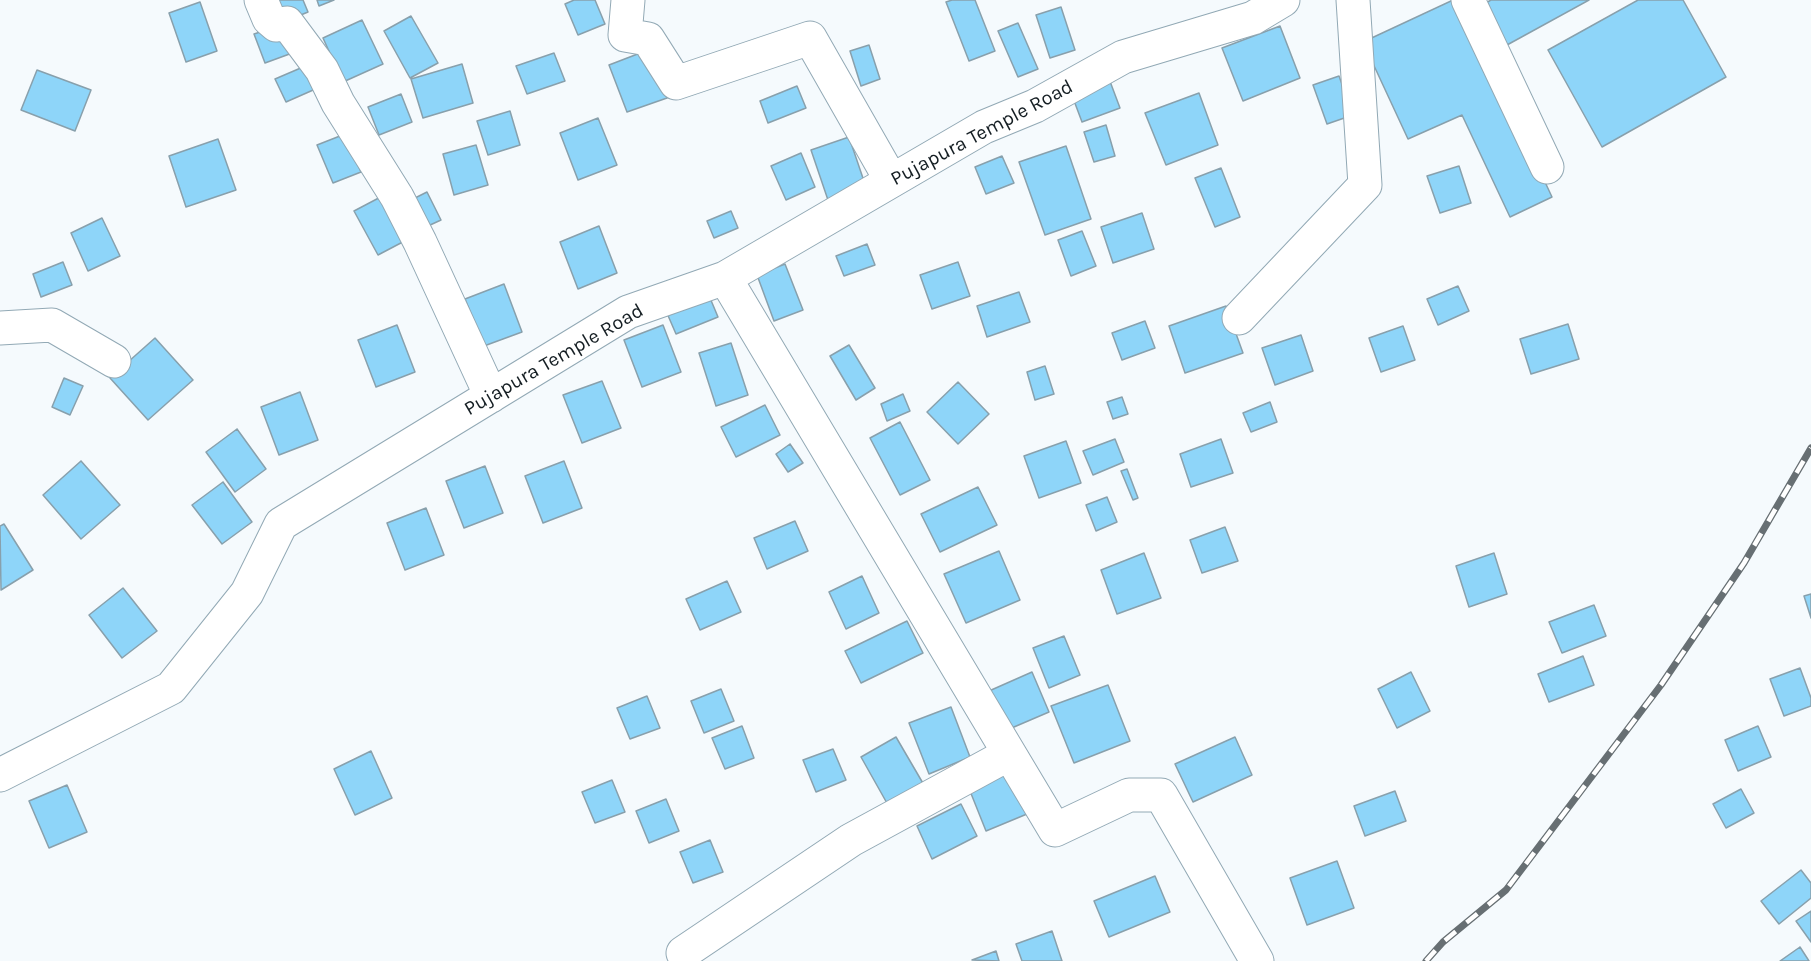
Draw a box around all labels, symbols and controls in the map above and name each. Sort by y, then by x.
street label: Pujapura Temple Road [887,75,1077,191]
street label: Pujapura Temple Road [460,299,648,421]

